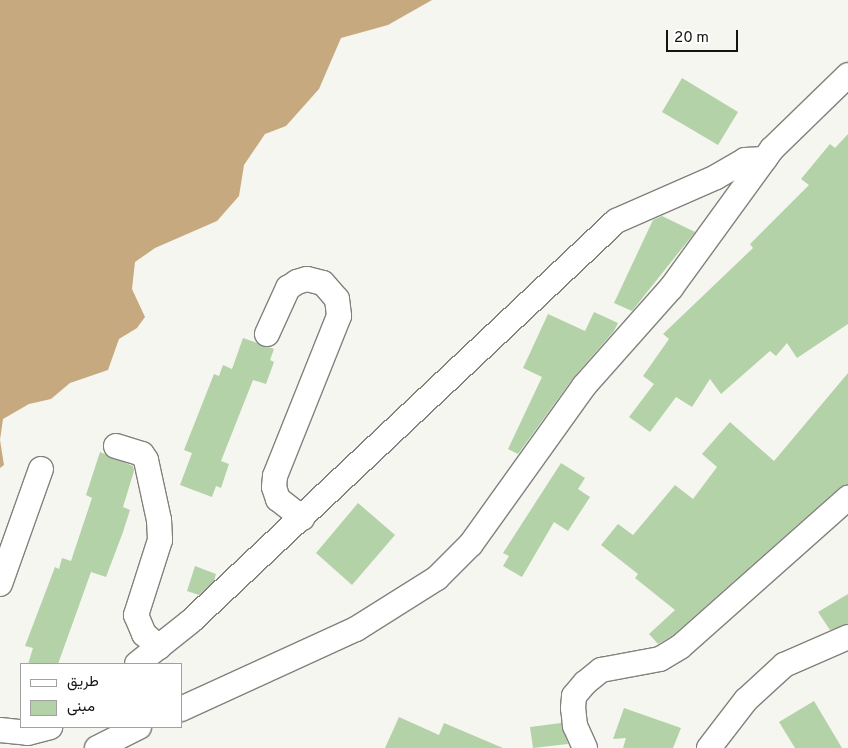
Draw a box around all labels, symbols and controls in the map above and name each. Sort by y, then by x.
scale bar [668,20,740,52]
text: 20 m [674,29,709,48]
legend [20,663,182,728]
text: طريق [67,673,99,692]
text: مبنى [67,698,95,717]

